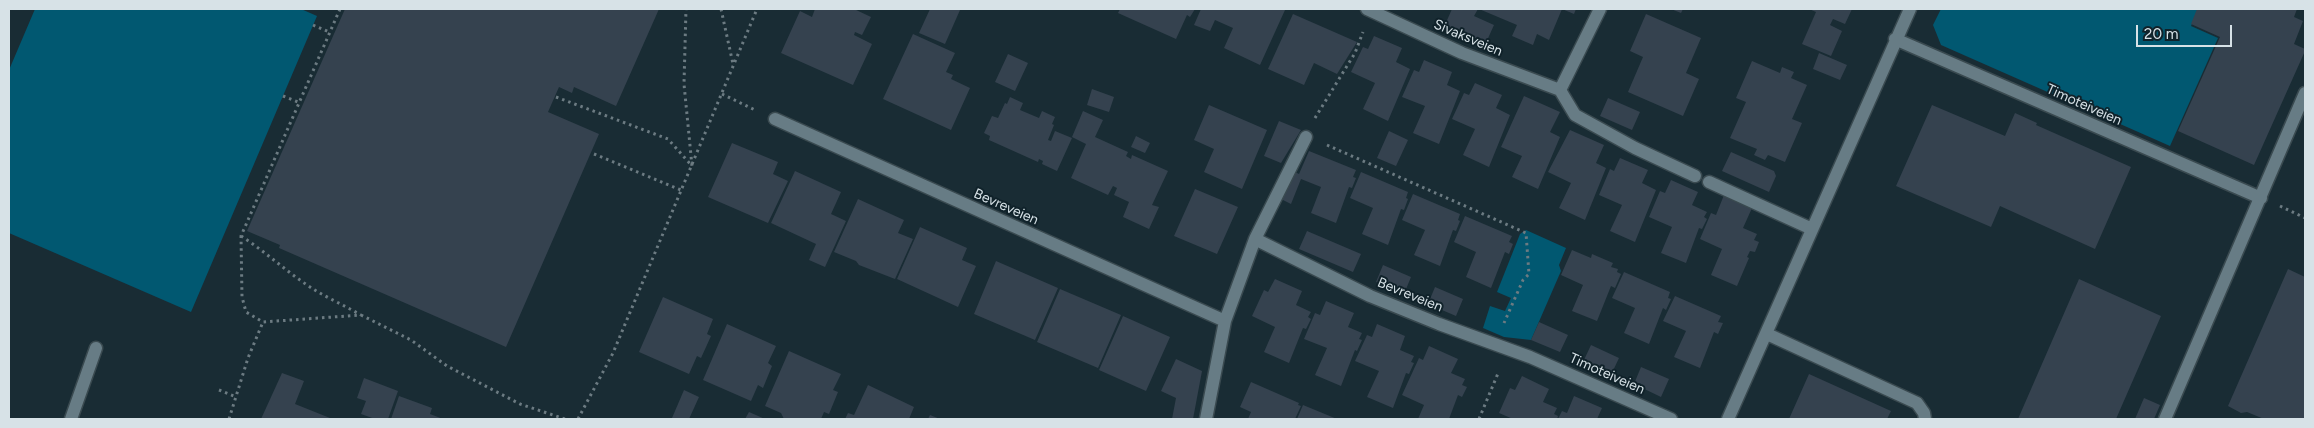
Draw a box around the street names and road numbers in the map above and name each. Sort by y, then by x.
street label: Sivaksveien [1431,16,1505,60]
street label: Timoteiveien [2044,81,2124,129]
street label: Bevreveien [971,185,1041,229]
street label: Bevreveien [1375,274,1445,316]
street label: Timoteiveien [1567,350,1647,398]

